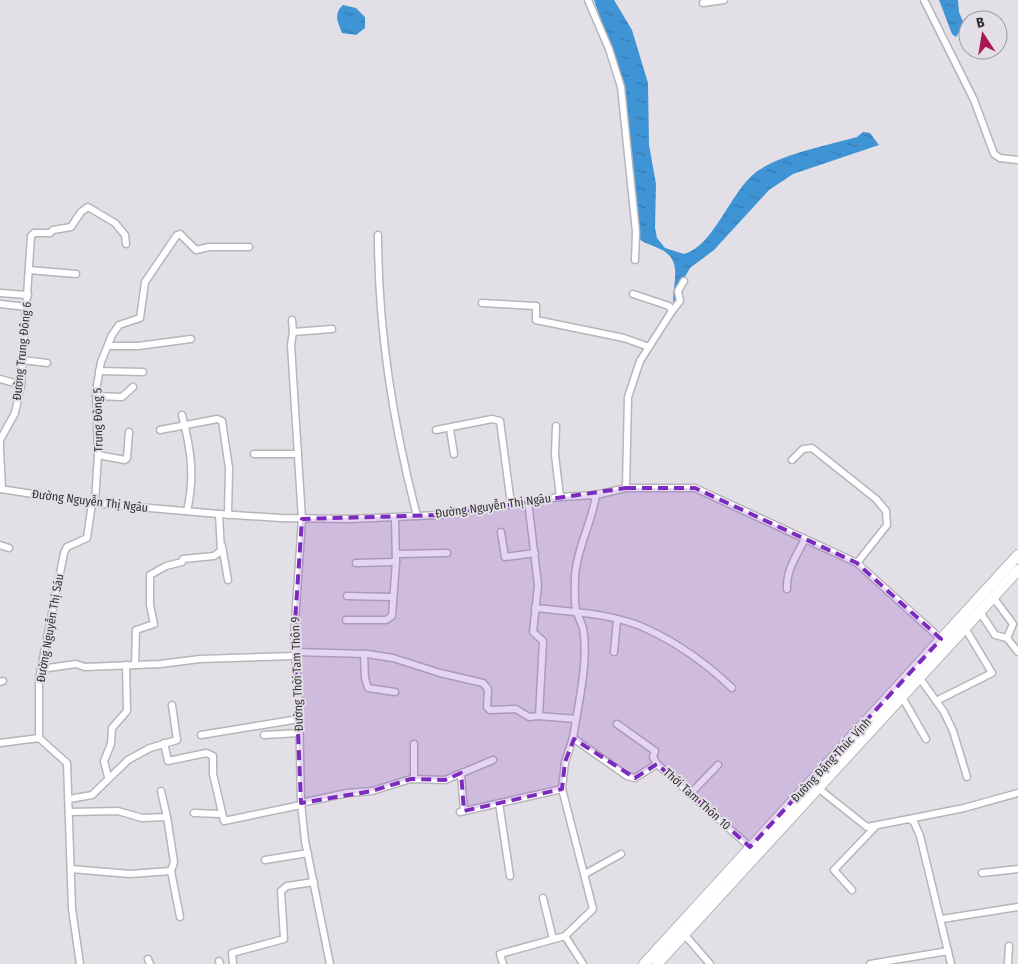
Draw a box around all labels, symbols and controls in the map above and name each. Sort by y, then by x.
north arrow [958,10,1008,60]
text: B [975,14,986,32]
street label: Đường Trung Đông 6 [10,301,34,401]
street label: Trung Đông 5 [90,387,106,452]
street label: Đường Nguyễn Thị Ngâu [31,486,149,515]
street label: Đường Nguyễn Thị Ngâu [434,490,552,521]
street label: Đường Nguyễn Thị Sáu [33,572,66,683]
street label: Đường Thời Tam Thôn 9 [288,616,306,732]
street label: Đường Đặng Thúc Vịnh [788,715,874,805]
street label: Thới Tam Thôn 10 [661,765,733,833]

